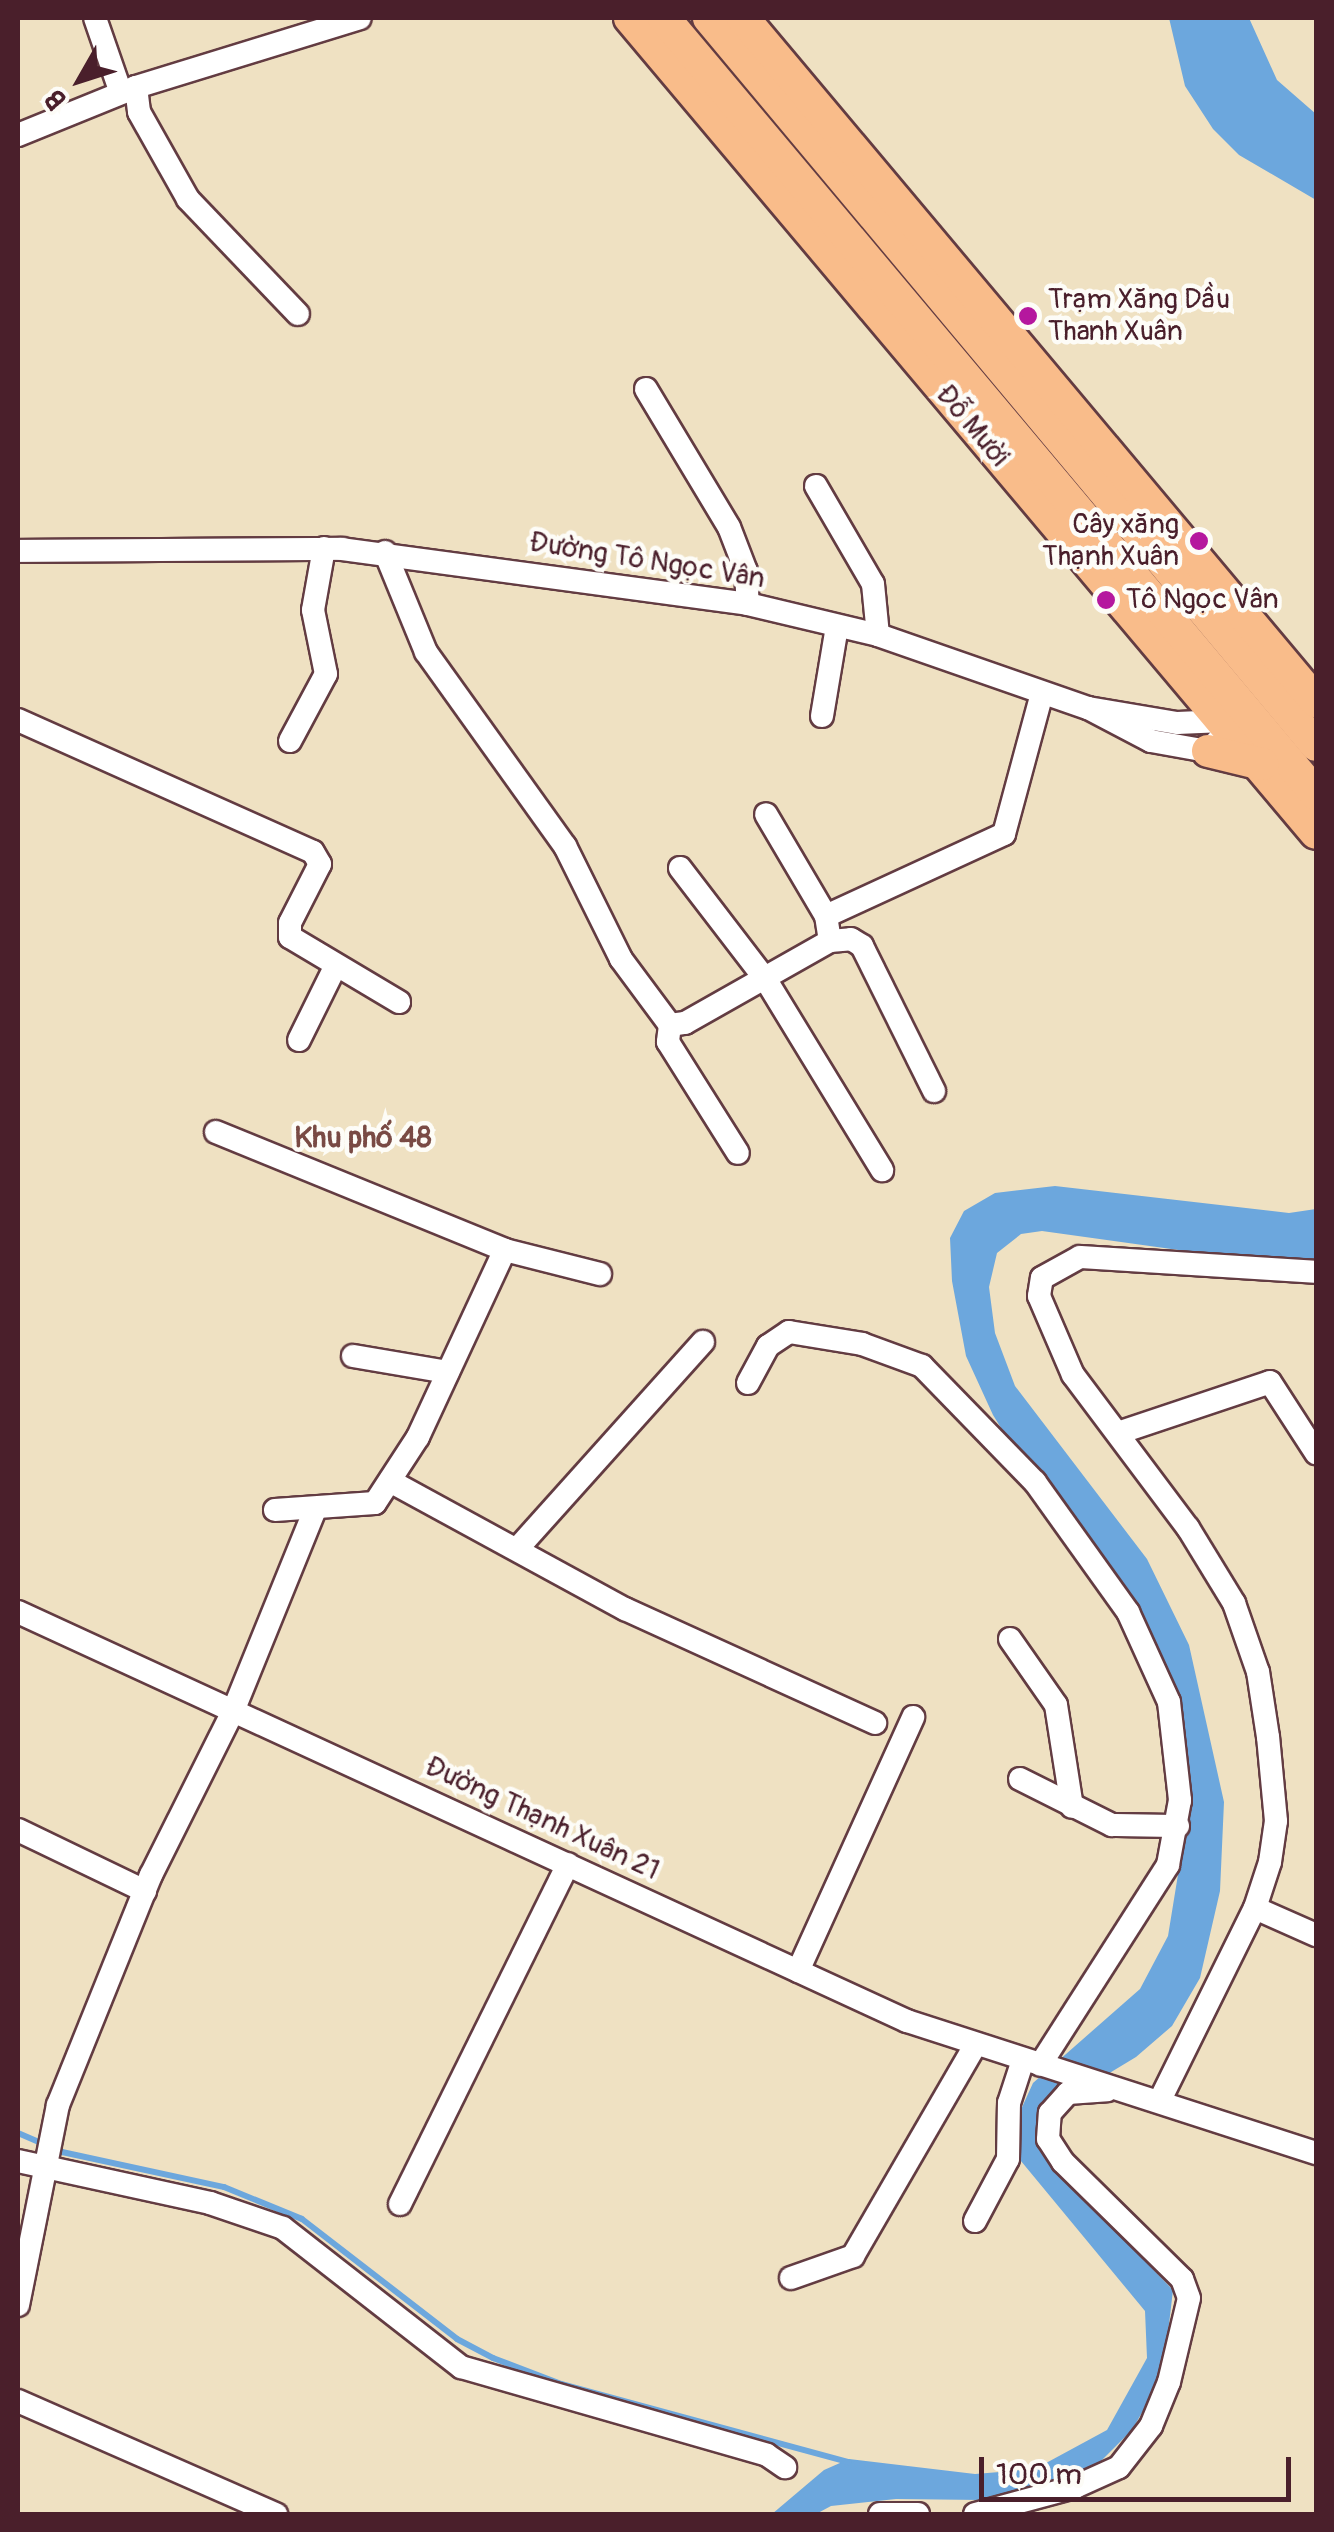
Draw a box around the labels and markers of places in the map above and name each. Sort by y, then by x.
place label: Trạm Xăng Dầu Thanh Xuân [1048,283,1230,349]
marker: Trạm Xăng Dầu Thanh Xuân [1017,305,1039,327]
place label: Cây xăng Thạnh Xuân [1042,508,1179,574]
marker: Cây xăng Thạnh Xuân [1188,530,1210,552]
place label: Tô Ngọc Vân [1126,583,1279,617]
marker: Tô Ngọc Vân [1095,589,1117,611]

